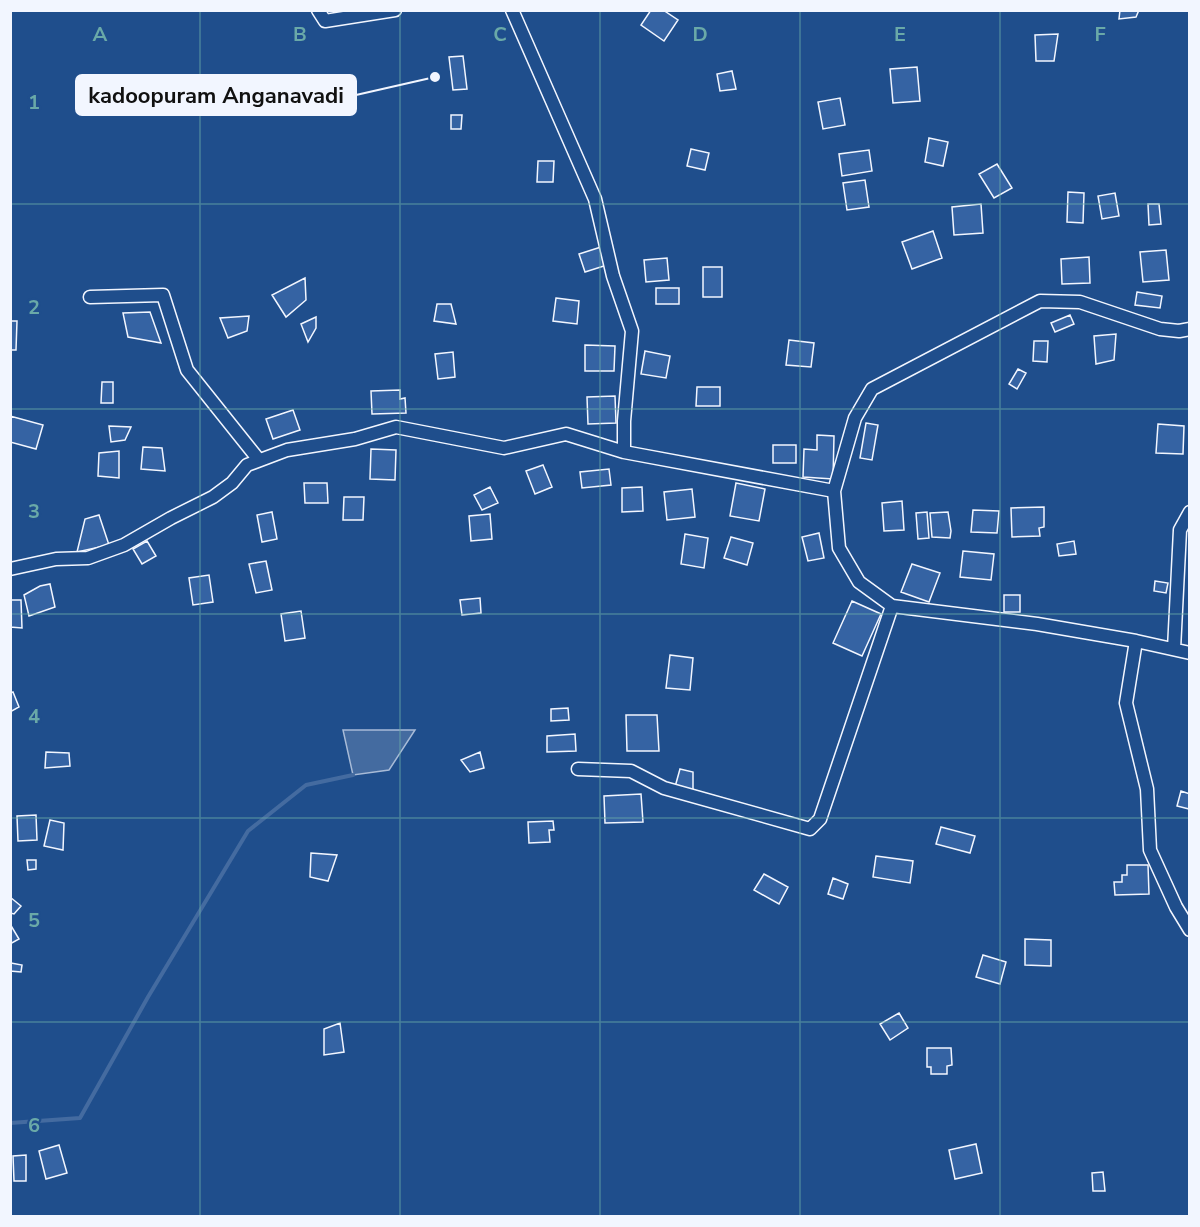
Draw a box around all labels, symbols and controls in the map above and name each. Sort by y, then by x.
text: A [93,21,108,48]
text: B [293,21,307,48]
text: C [493,21,507,48]
text: D [692,21,708,48]
text: E [894,21,906,48]
text: F [1094,21,1106,48]
callout: kadoopuram Anganavadi [76,75,356,115]
text: kadoopuram Anganavadi [88,81,344,111]
text: 1 [28,89,40,116]
text: 2 [28,294,40,321]
text: 3 [28,498,40,525]
text: 4 [28,703,40,730]
text: 5 [28,907,40,934]
text: 6 [28,1112,40,1139]

